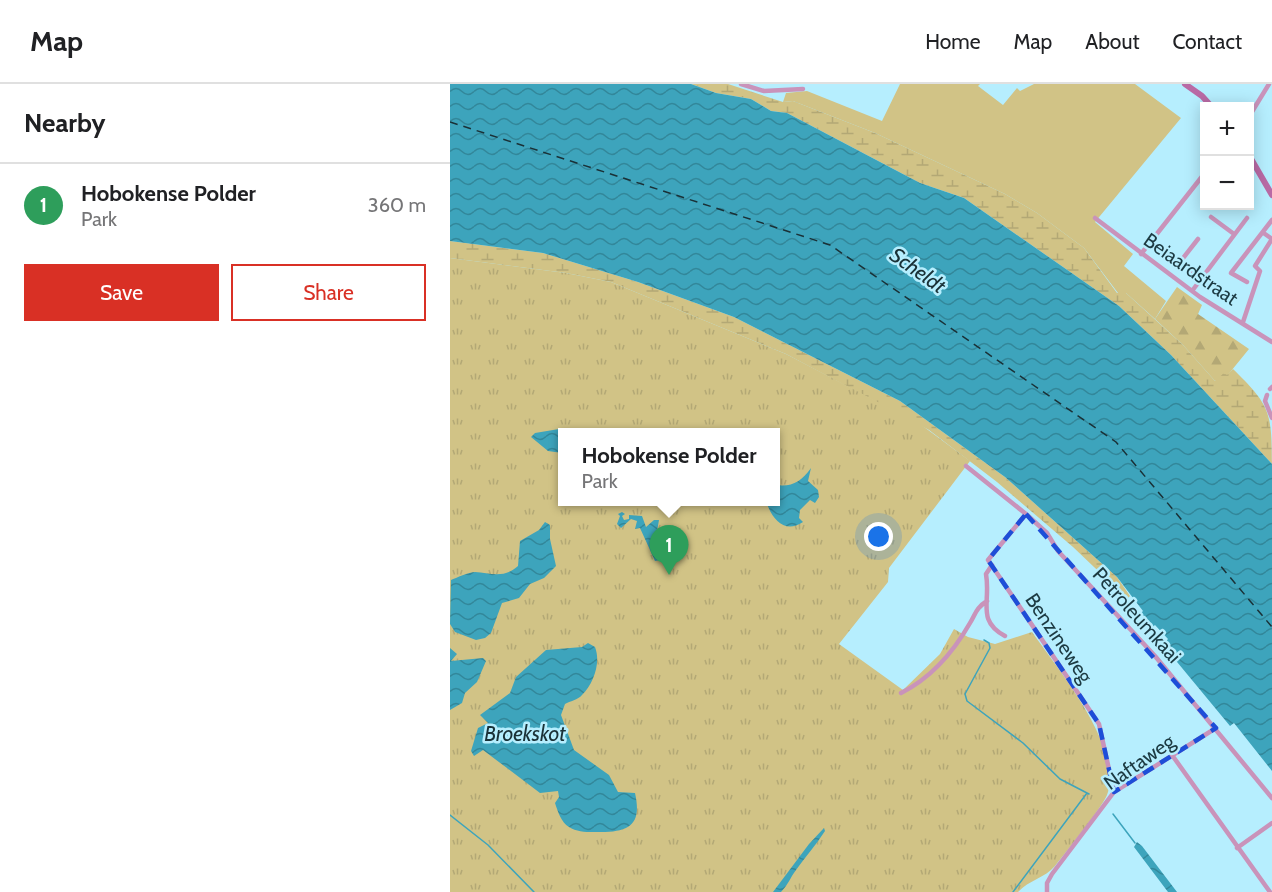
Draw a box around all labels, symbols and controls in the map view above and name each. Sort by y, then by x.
text: Map [30,24,83,58]
text: Home [925,29,981,54]
text: Map [1014,29,1052,54]
text: About [1085,29,1139,54]
text: Contact [1172,29,1242,54]
map controls [1200,102,1254,210]
button: + [1200,102,1254,156]
text: Nearby [24,107,105,139]
button: − [1200,156,1254,210]
text: Hobokense Polder [81,180,256,207]
text: 1 [40,193,47,217]
text: 360 m [368,193,426,217]
text: Park [81,207,117,231]
street label: Beiaardstraat [1139,228,1243,310]
water label: Scheldt [885,242,951,298]
button: Save [24,264,219,321]
button: Share [231,264,426,321]
popup [558,428,780,506]
text: Hobokense Polder [582,442,756,469]
text: Park [582,469,618,493]
your location [864,522,893,551]
pin: 1 [650,526,688,575]
street label: Petroleumkaai [1088,562,1186,668]
street label: Benzineweg [1020,589,1098,688]
water label: Broekskot [484,721,566,746]
street label: Naftaweg [1099,728,1180,795]

